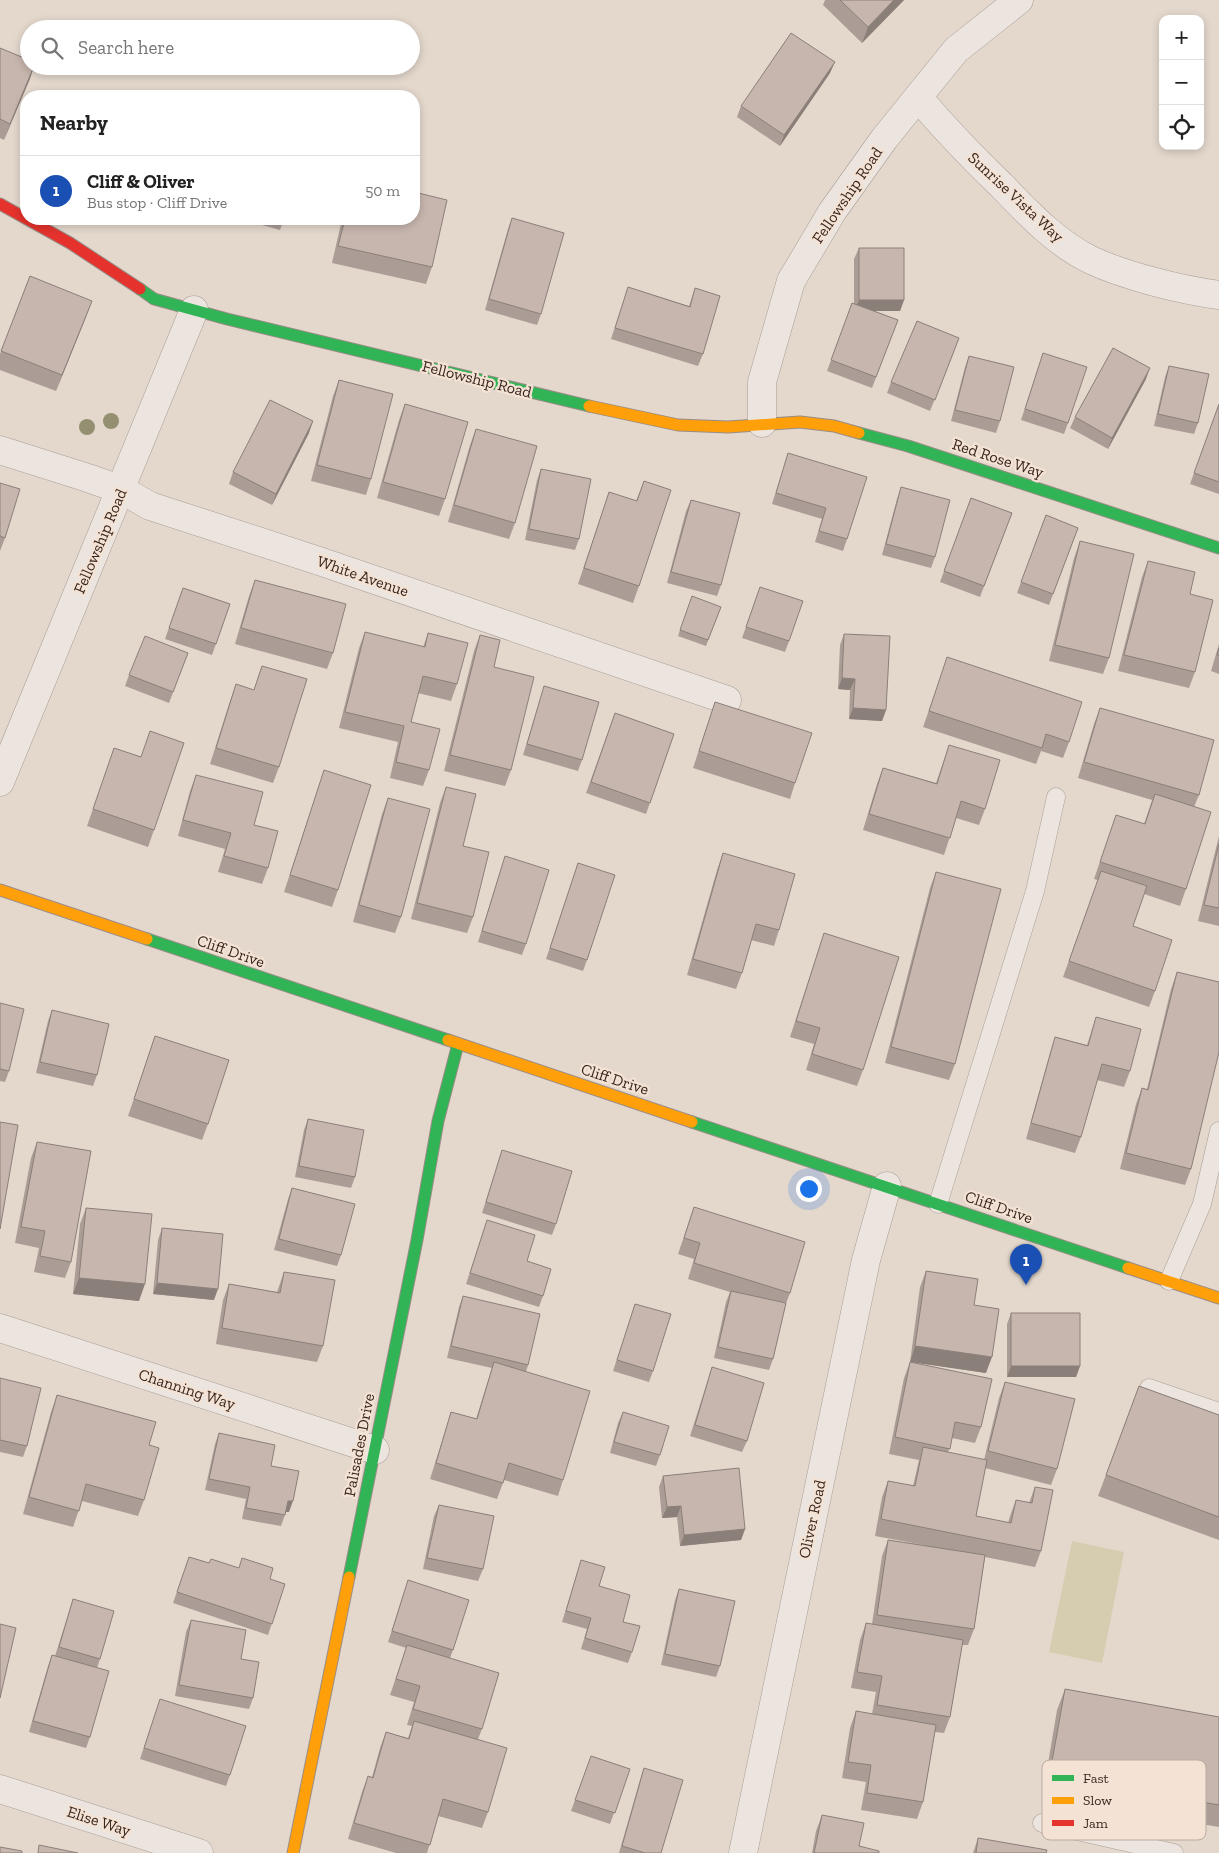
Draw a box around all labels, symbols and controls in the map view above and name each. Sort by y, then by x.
map controls [1159,15,1204,150]
button: + [1159,15,1204,60]
search box [20,20,420,75]
icon: search [38,34,66,62]
text: Search here [78,36,174,59]
button: − [1159,60,1204,105]
button: locate [1159,105,1204,150]
text: Nearby [40,110,108,135]
street label: Fellowship Road [808,143,886,247]
street label: Sunrise Vista Way [964,148,1068,247]
text: Cliff & Oliver [87,170,195,193]
text: 1 [53,181,59,200]
text: 50 m [365,181,400,200]
text: Bus stop · Cliff Drive [87,193,227,212]
street label: Fellowship Road [420,356,534,402]
street label: Red Rose Way [950,434,1047,482]
street label: Fellowship Road [69,486,131,596]
street label: White Avenue [315,551,411,601]
street label: Cliff Drive [195,931,267,971]
street label: Cliff Drive [579,1059,651,1099]
your location [796,1176,822,1202]
street label: Cliff Drive [963,1187,1035,1227]
pin: 1 [1010,1244,1042,1285]
street label: Channing Way [136,1364,239,1414]
street label: Palisades Drive [340,1392,378,1498]
street label: Oliver Road [794,1478,830,1560]
legend [1042,1760,1206,1840]
text: Fast [1083,1770,1110,1787]
text: Slow [1083,1792,1112,1809]
street label: Elise Way [65,1802,134,1840]
text: Jam [1083,1815,1108,1832]

